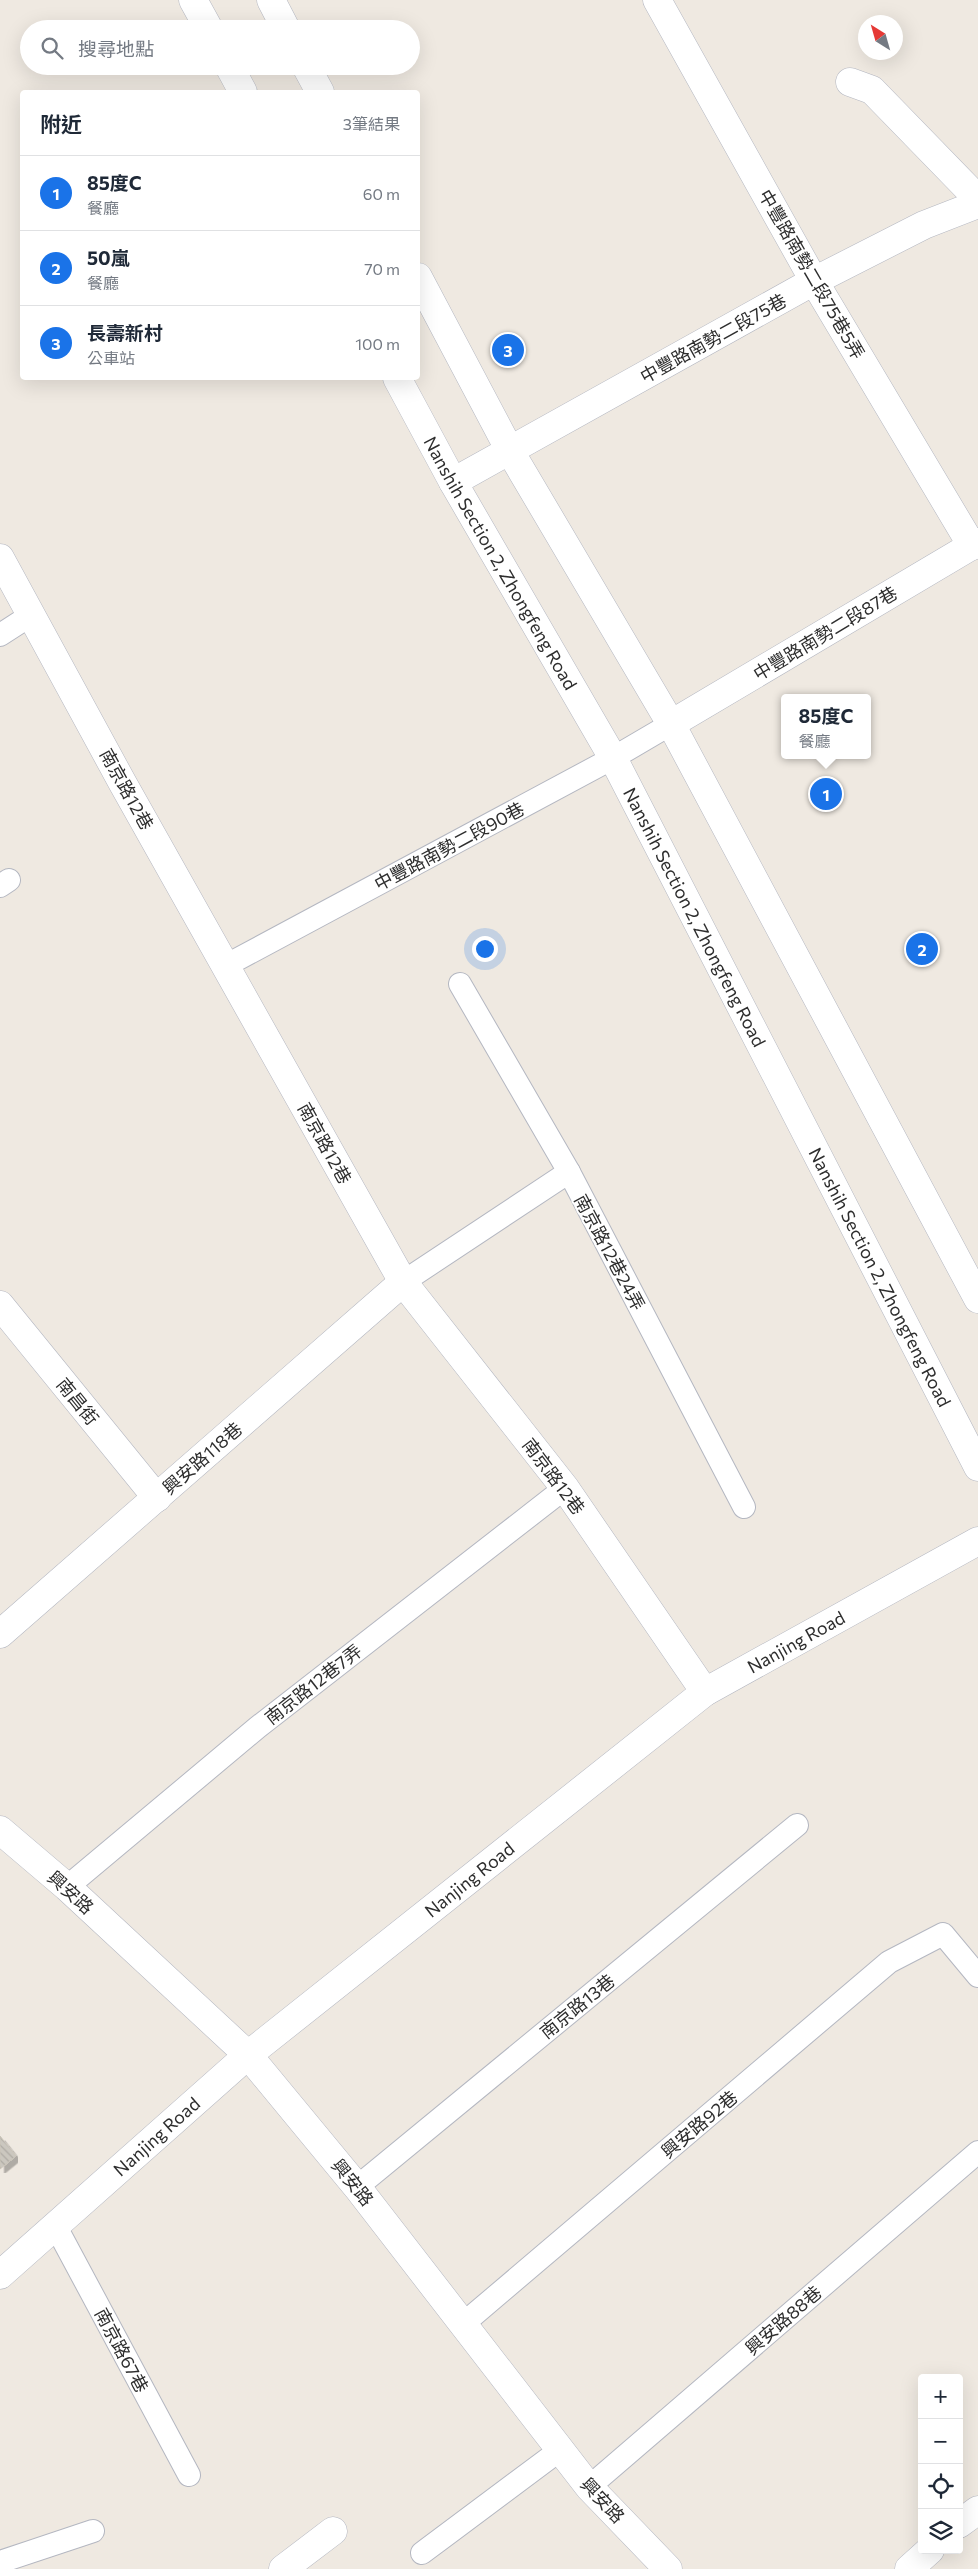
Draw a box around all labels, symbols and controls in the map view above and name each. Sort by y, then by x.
north arrow [858,15,903,60]
search box [20,20,420,75]
icon: search [38,34,66,62]
text: 搜尋地點 [78,37,154,60]
text: 附近 [40,111,82,136]
text: 3筆結果 [343,114,400,133]
text: 85度C [87,171,142,194]
text: 1 [52,184,60,203]
text: 60 m [363,184,400,203]
street label: 中豐路南勢二段75巷5弄 [754,185,870,363]
text: 餐廳 [87,198,119,217]
text: 50嵐 [87,246,130,269]
text: 2 [51,259,61,278]
text: 70 m [364,259,400,278]
text: 餐廳 [87,273,119,292]
street label: 中豐路南勢二段75巷 [636,289,790,387]
text: 長壽新村 [87,321,163,344]
pin: 3 [492,331,524,369]
text: 3 [51,334,61,353]
text: 100 m [355,334,400,353]
text: 公車站 [87,348,135,367]
street label: Nanshih Section 2, Zhongfeng Road [419,432,582,694]
street label: 中豐路南勢二段87巷 [749,581,901,685]
popup [781,694,871,759]
text: 85度C [799,704,853,727]
text: 餐廳 [799,731,831,750]
street label: 南京路12巷 [96,744,158,834]
pin: 1 [810,775,842,813]
street label: Nanshih Section 2, Zhongfeng Road [619,784,771,1050]
street label: 中豐路南勢二段90巷 [370,797,528,895]
pin: 2 [906,930,938,968]
your location [472,936,498,962]
street label: 南京路12巷 [294,1098,356,1188]
street label: Nanshih Section 2, Zhongfeng Road [804,1144,956,1410]
street label: 南京路12巷24弄 [570,1190,650,1314]
street label: 南昌街 [52,1373,104,1429]
street label: 興安路118巷 [158,1417,246,1499]
street label: 南京路12巷 [518,1434,590,1518]
street label: Nanjing Road [743,1606,849,1678]
street label: 南京路12巷7弄 [260,1639,366,1729]
street label: Nanjing Road [420,1837,518,1922]
street label: 興安路 [44,1866,98,1918]
street label: 南京路13巷 [535,1969,619,2043]
street label: 興安路92巷 [656,2086,742,2162]
street label: Nanjing Road [109,2092,204,2180]
street label: 興安路 [327,2154,379,2210]
street label: 興安路88巷 [740,2281,826,2359]
street label: 南京路67巷 [91,2304,153,2396]
map controls [918,2374,963,2554]
button: + [918,2374,963,2419]
button: − [918,2419,963,2464]
button: locate [918,2464,963,2509]
street label: 興安路 [577,2473,629,2527]
button: layers [918,2509,963,2554]

